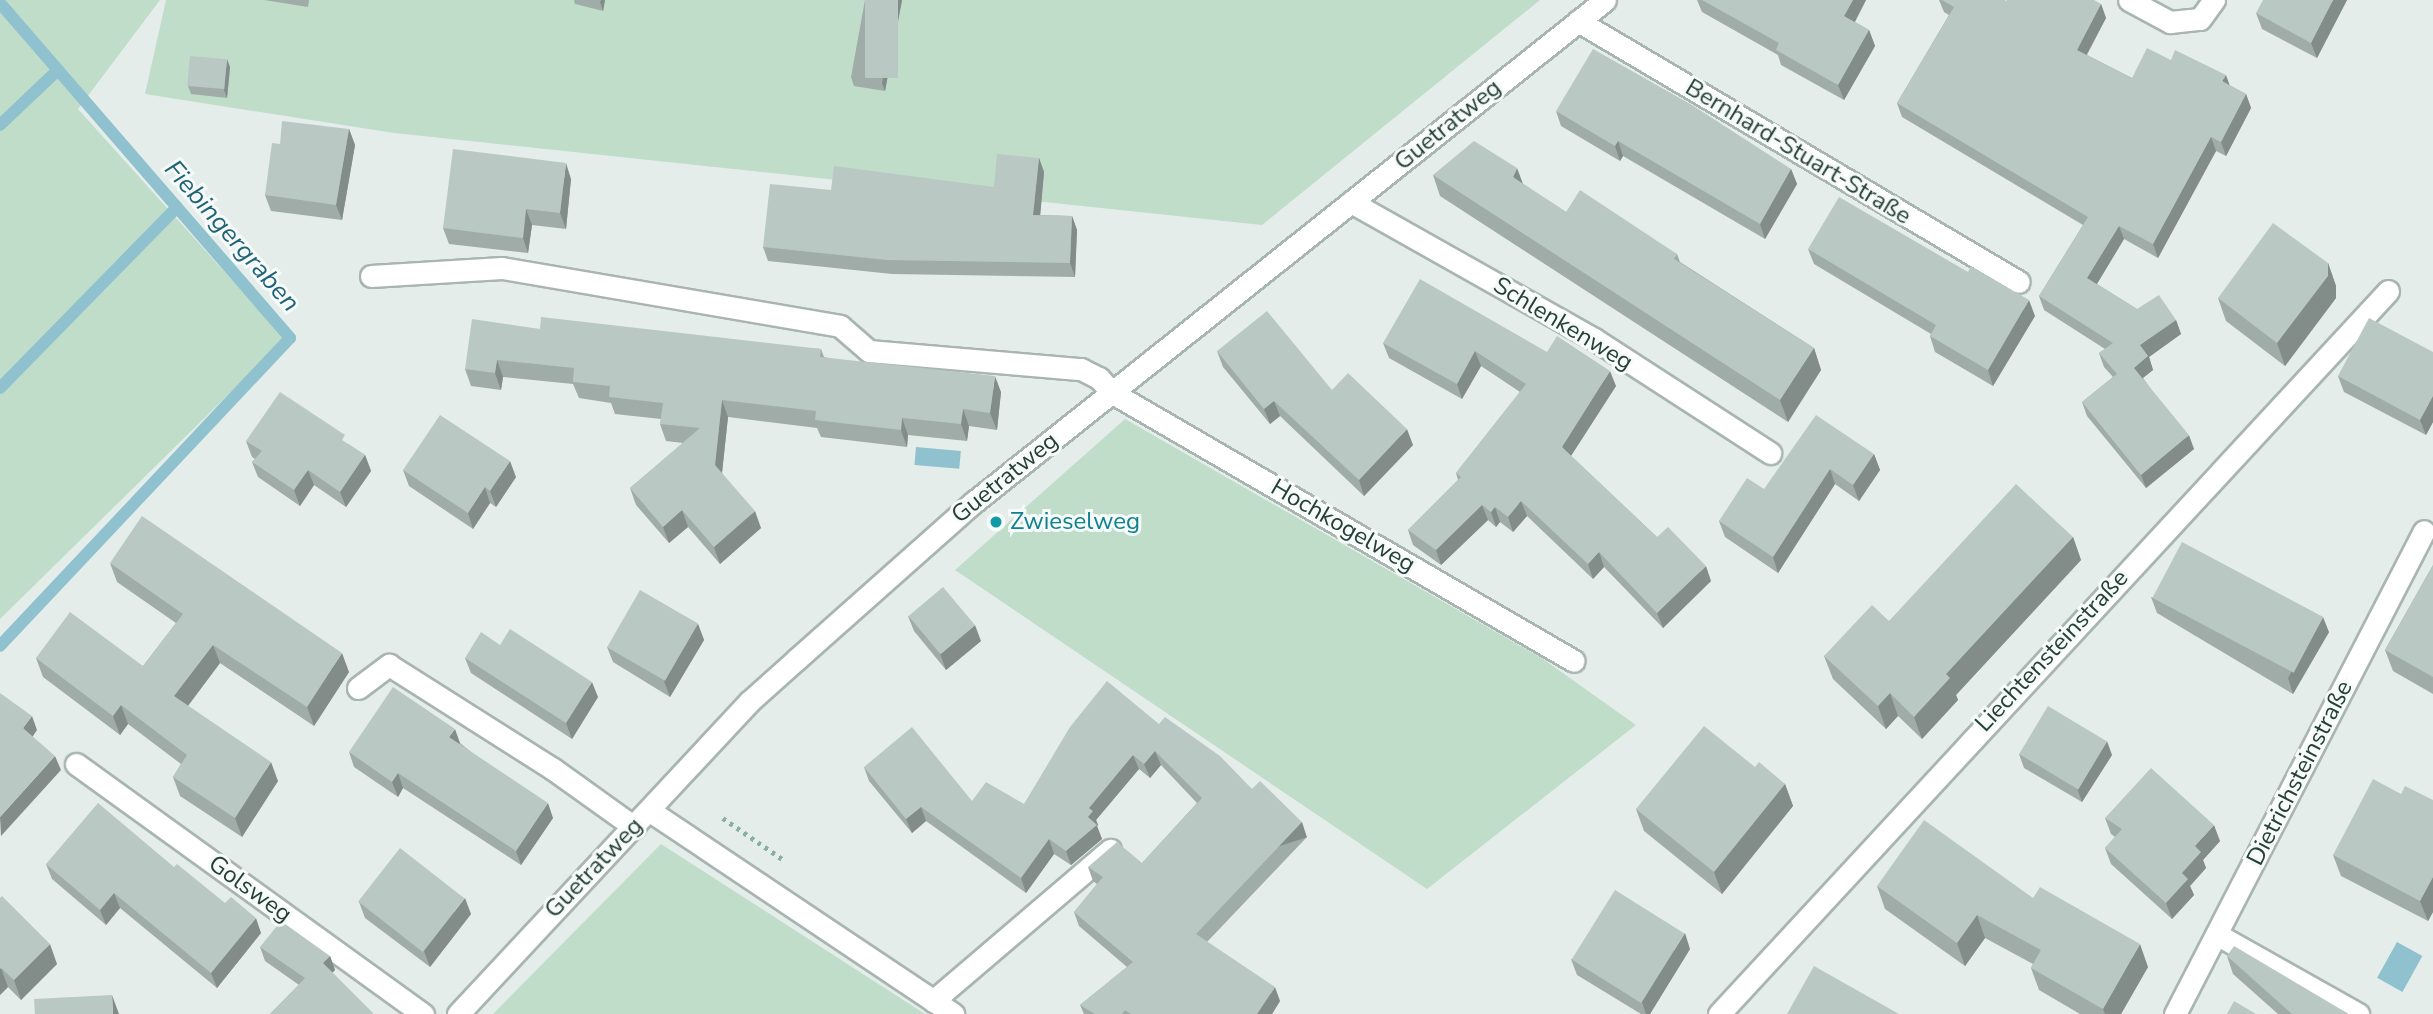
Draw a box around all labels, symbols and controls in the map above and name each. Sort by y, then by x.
street label: Guetratweg [1389,73,1507,177]
street label: Bernhard-Stuart-Straße [1680,73,1916,231]
water label: Fiebingergraben [158,154,306,318]
street label: Schlenkenweg [1488,271,1638,377]
street label: Guetratweg [946,426,1064,530]
street label: Hochkogelweg [1266,473,1420,579]
place label: Zwieselweg [1010,508,1140,536]
marker: Zwieselweg [988,514,1004,530]
street label: Liechtensteinstraße [1970,564,2134,738]
street label: Dietrichsteinstraße [2241,676,2359,870]
street label: Guetratweg [539,812,649,924]
street label: Golsweg [203,849,297,929]

